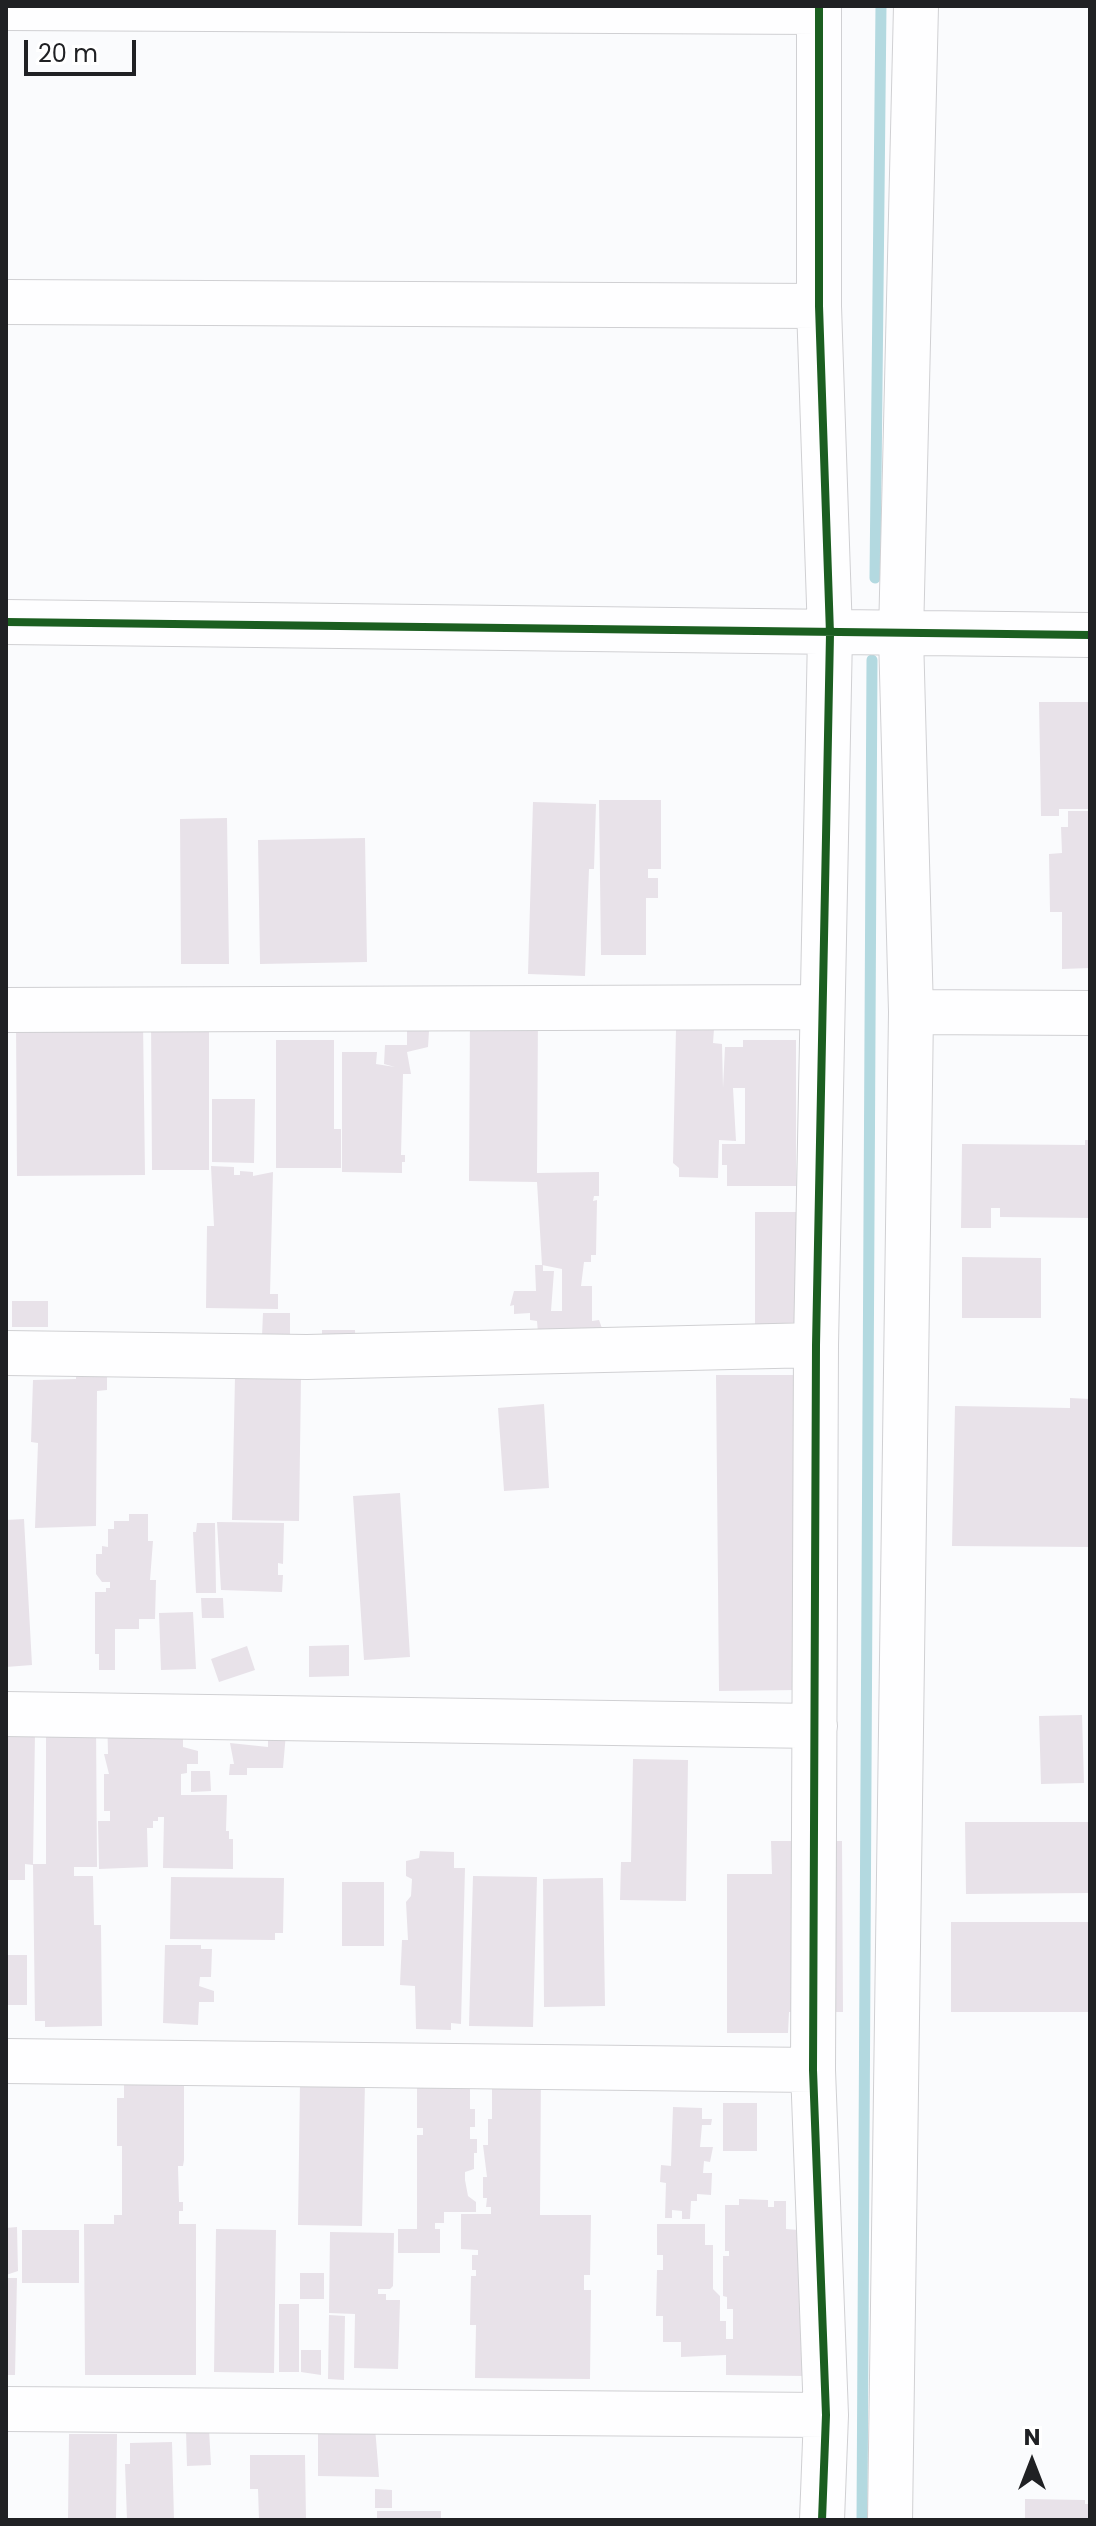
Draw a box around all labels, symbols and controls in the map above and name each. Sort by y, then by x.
scale bar [28,24,140,74]
text: 20 m [38,37,98,70]
north arrow [992,2422,1072,2502]
text: N [1024,2422,1040,2453]

